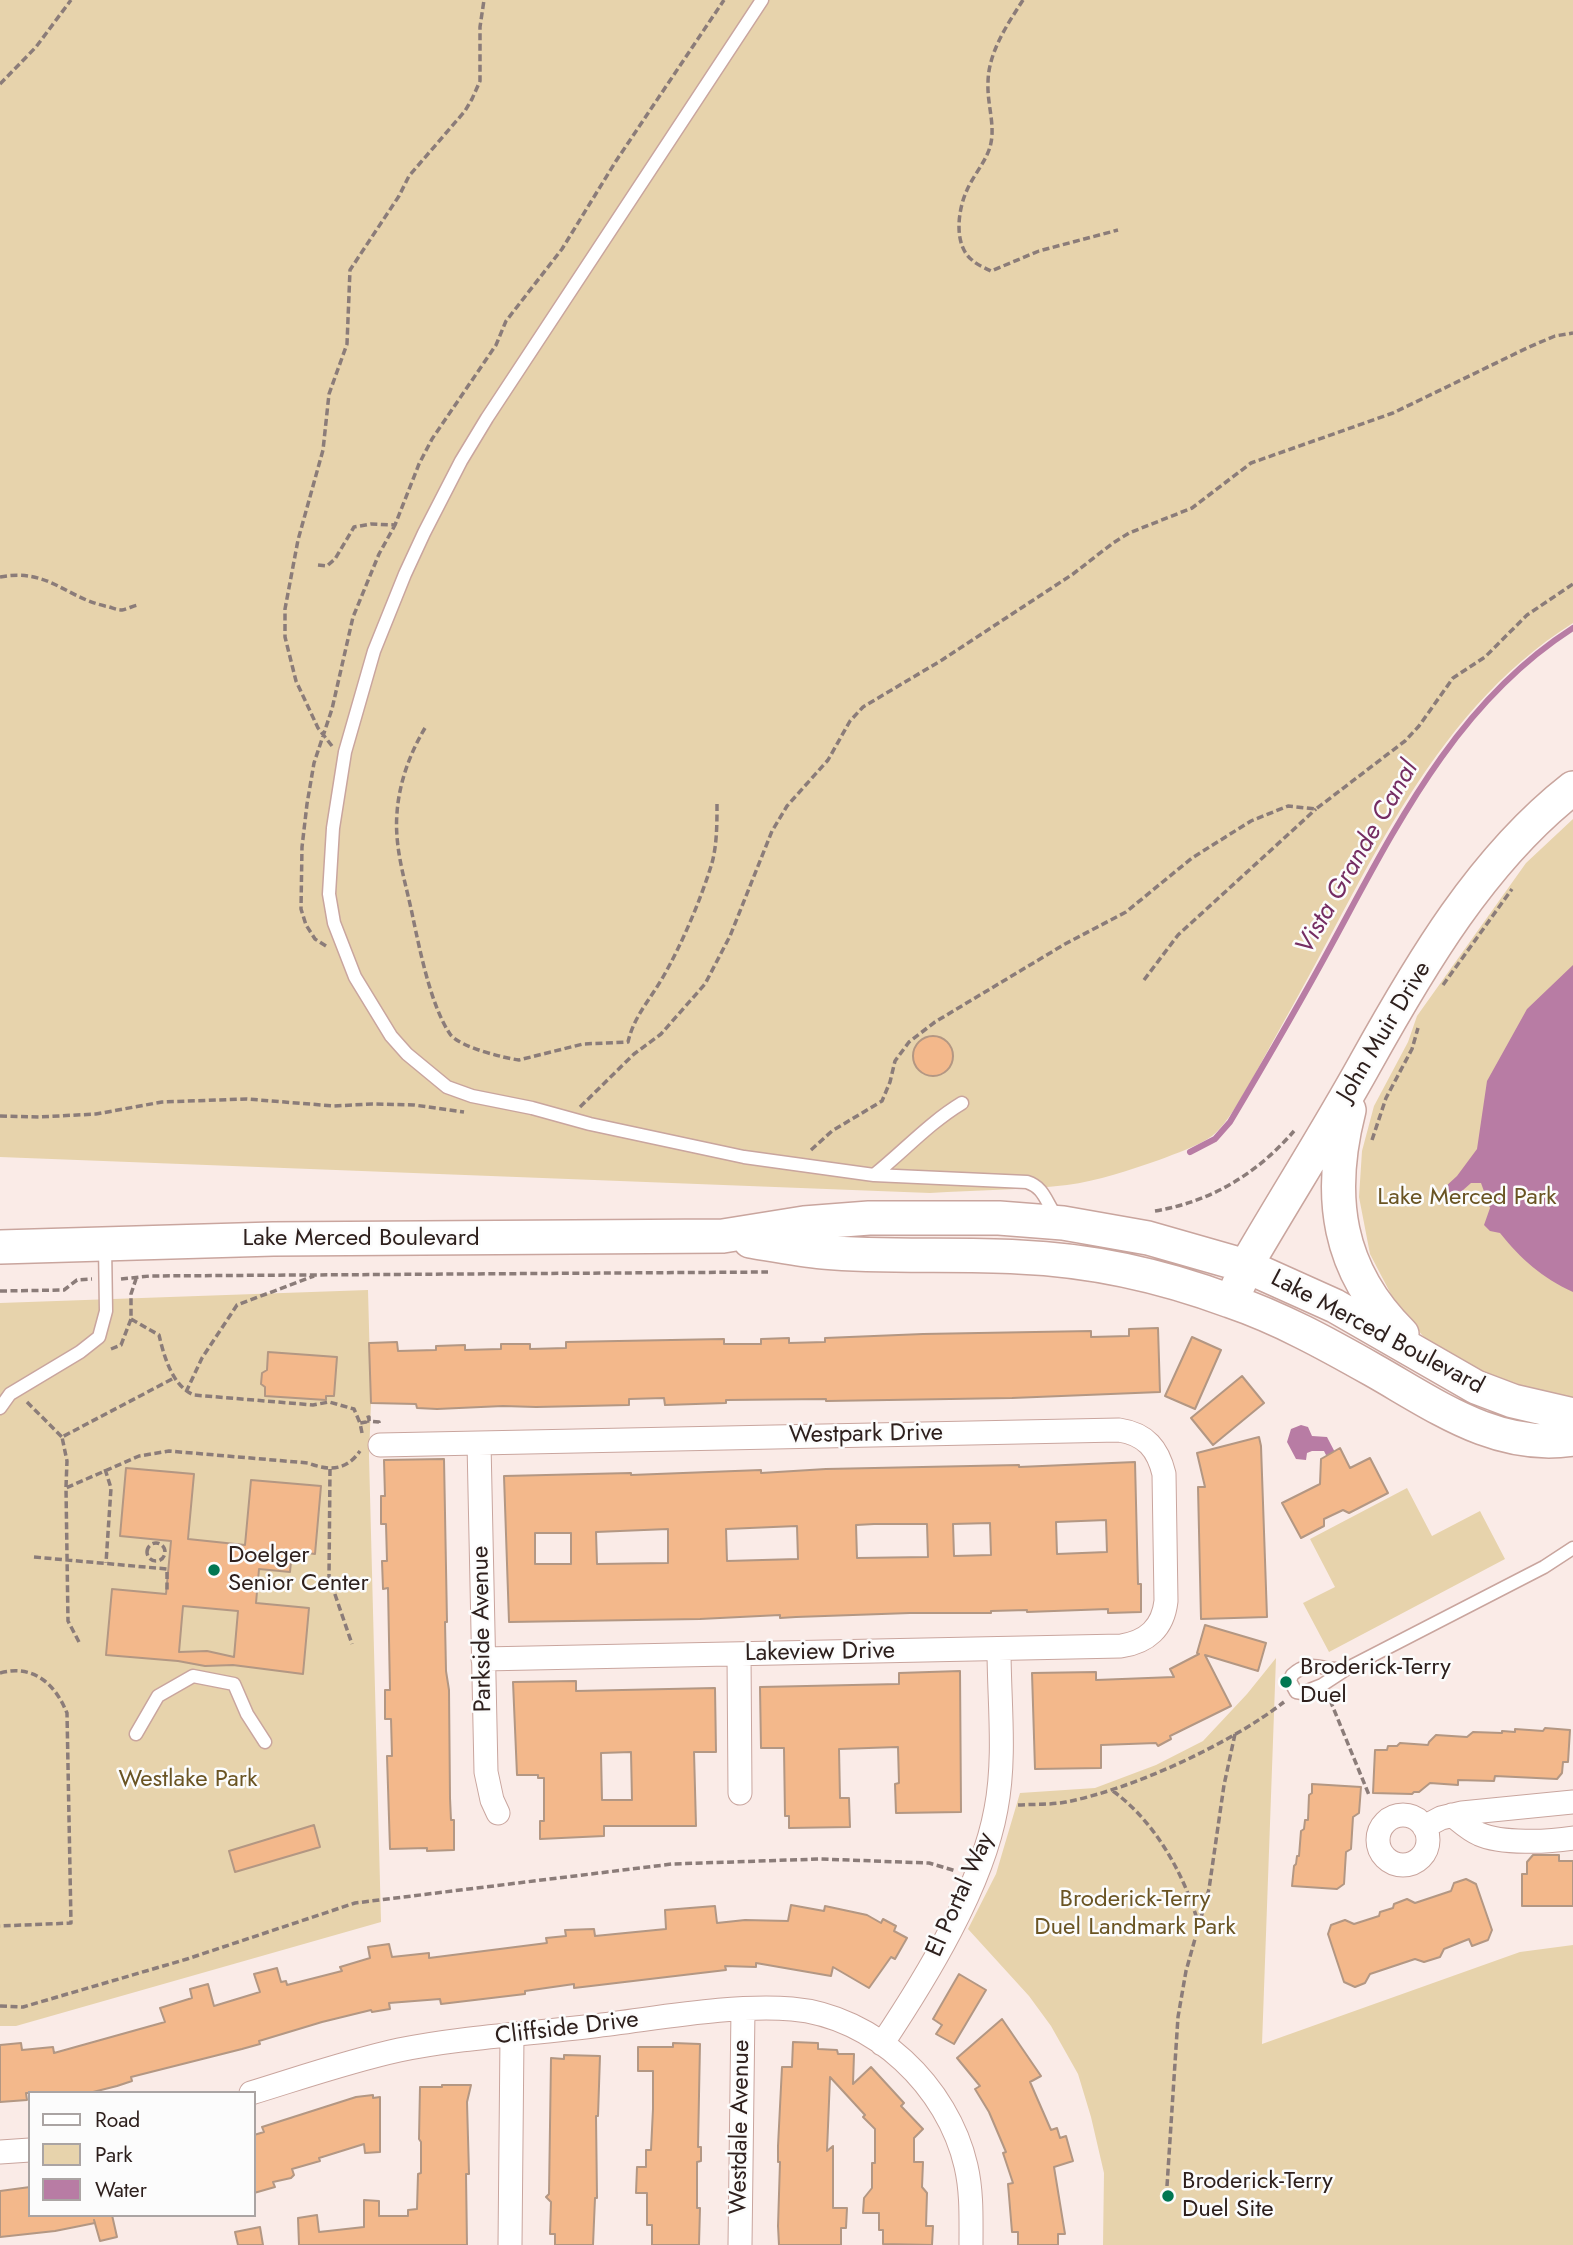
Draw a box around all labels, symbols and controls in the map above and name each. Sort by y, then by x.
water label: Vista Grande Canal [1290,756,1426,960]
street label: John Muir Drive [1332,957,1438,1107]
park label: Lake Merced Park [1377,1184,1557,1212]
street label: Lake Merced Boulevard [242,1225,480,1253]
street label: Lake Merced Boulevard [1266,1265,1488,1401]
street label: Westpark Drive [789,1419,943,1451]
place label: Doelger Senior Center [228,1542,369,1598]
street label: Parkside Avenue [467,1545,499,1713]
marker: Doelger Senior Center [206,1562,222,1578]
street label: Lakeview Drive [745,1637,895,1669]
place label: Broderick-Terry Duel [1300,1654,1451,1710]
marker: Broderick-Terry Duel [1278,1674,1294,1690]
park label: Westlake Park [118,1766,258,1794]
street label: El Portal Way [921,1828,1001,1962]
park label: Broderick-Terry Duel Landmark Park [1034,1886,1236,1942]
street label: Cliffside Drive [494,2006,640,2052]
street label: Westdale Avenue [725,2039,757,2215]
legend [28,2091,256,2217]
text: Road [95,2105,140,2135]
text: Park [95,2140,132,2170]
place label: Broderick-Terry Duel Site [1182,2168,1333,2224]
text: Water [95,2175,147,2205]
marker: Broderick-Terry Duel Site [1160,2188,1176,2204]

